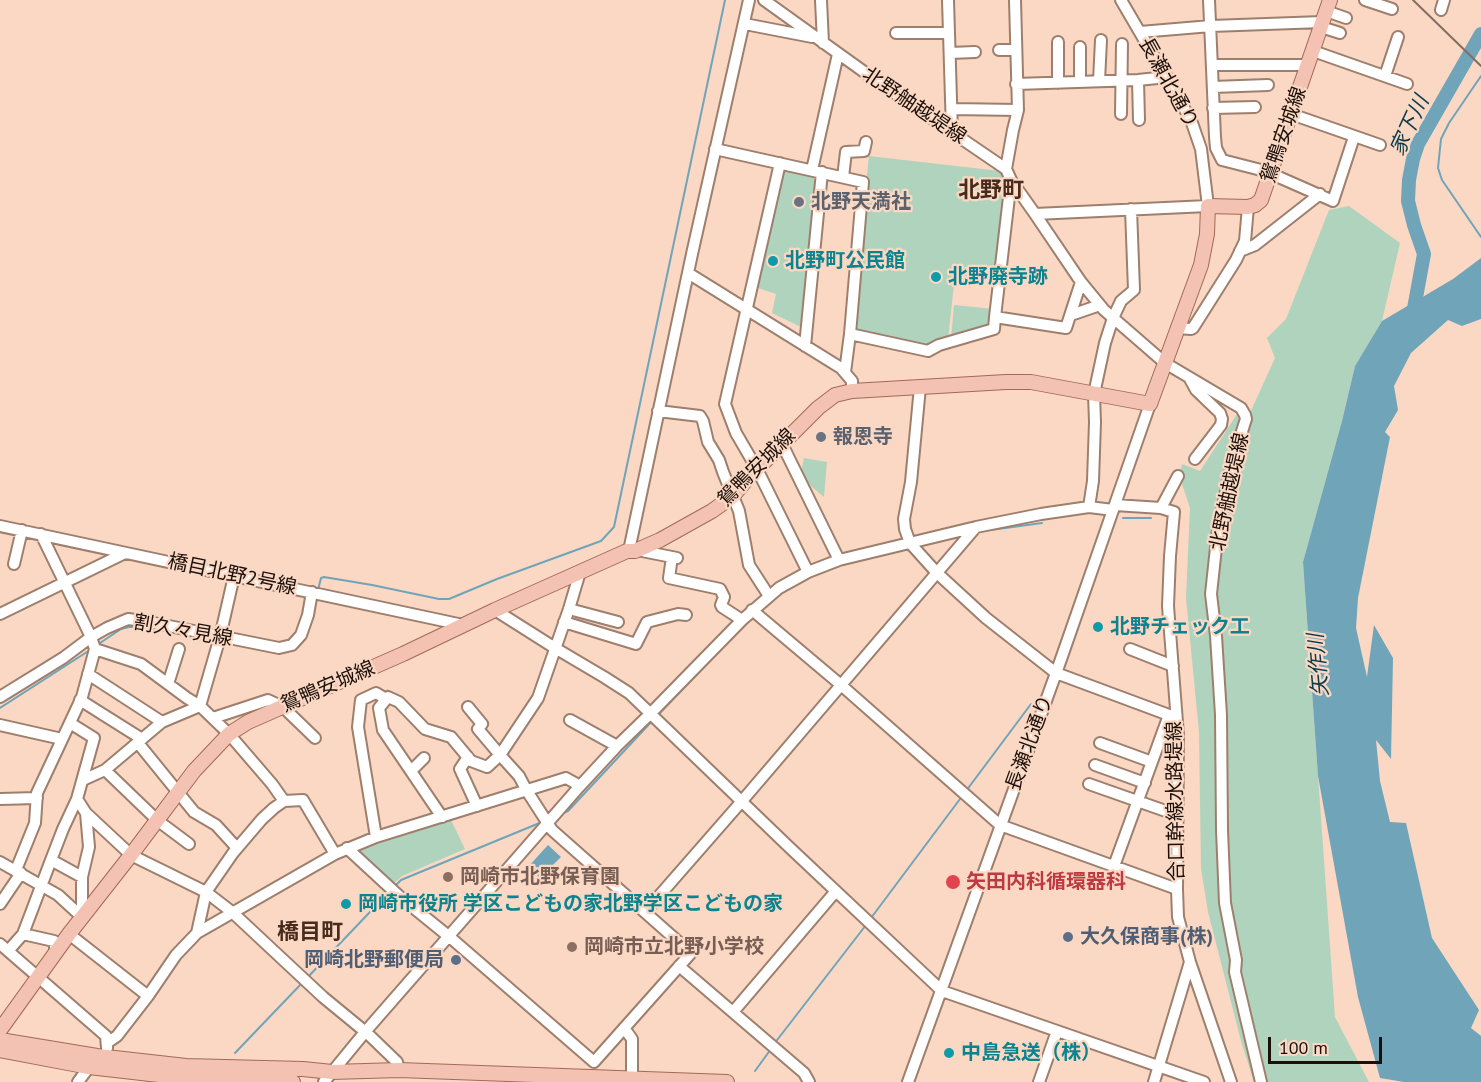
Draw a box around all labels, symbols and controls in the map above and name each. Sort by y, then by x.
street label: 長瀬北通り [1133,33,1203,133]
street label: 北野舳越堤線 [858,63,970,149]
street label: 鴛鴨安城線 [1256,84,1312,186]
water label: 家下川 [1385,92,1435,160]
district label: 北野町 [958,178,1024,204]
place label: 北野天満社 [811,190,911,214]
marker: 北野天満社 [792,195,806,209]
place label: 北野町公民館 [785,249,905,273]
marker: 北野町公民館 [766,254,780,268]
place label: 北野廃寺跡 [948,265,1048,289]
marker: 北野廃寺跡 [929,270,943,284]
street label: 鴛鴨安城線 [713,424,801,512]
place label: 報恩寺 [833,425,893,449]
marker: 報恩寺 [814,430,828,444]
street label: 北野舳越堤線 [1206,431,1254,553]
street label: 橋目北野2号線 [165,550,299,600]
street label: 割久々見線 [132,610,234,652]
place label: 北野チェック工 [1110,615,1250,639]
marker: 北野チェック工 [1091,620,1105,634]
water label: 矢作川 [1304,633,1334,697]
street label: 鴛鴨安城線 [277,656,379,718]
street label: 長瀬北通り [1002,692,1058,794]
street label: 合口幹線水路堤線 [1163,721,1189,881]
place label: 岡崎市北野保育園 [460,865,620,889]
marker: 岡崎市北野保育園 [441,870,455,884]
place label: 矢田内科循環器科 [966,870,1126,894]
marker: 矢田内科循環器科 [944,873,962,891]
place label: 岡崎市役所 学区こどもの家北野学区こどもの家 [358,892,783,916]
marker: 岡崎市役所 学区こどもの家北野学区こどもの家 [339,897,353,911]
district label: 橋目町 [277,920,343,946]
place label: 大久保商事(株) [1080,925,1213,949]
marker: 大久保商事(株) [1061,930,1075,944]
place label: 岡崎市立北野小学校 [584,935,764,959]
marker: 岡崎市立北野小学校 [565,940,579,954]
place label: 岡崎北野郵便局 [304,948,444,972]
marker: 岡崎北野郵便局 [449,953,463,967]
scale bar [1271,1025,1385,1063]
text: 100 m [1279,1036,1328,1059]
place label: 中島急送（株） [961,1041,1101,1065]
marker: 中島急送（株） [942,1046,956,1060]

